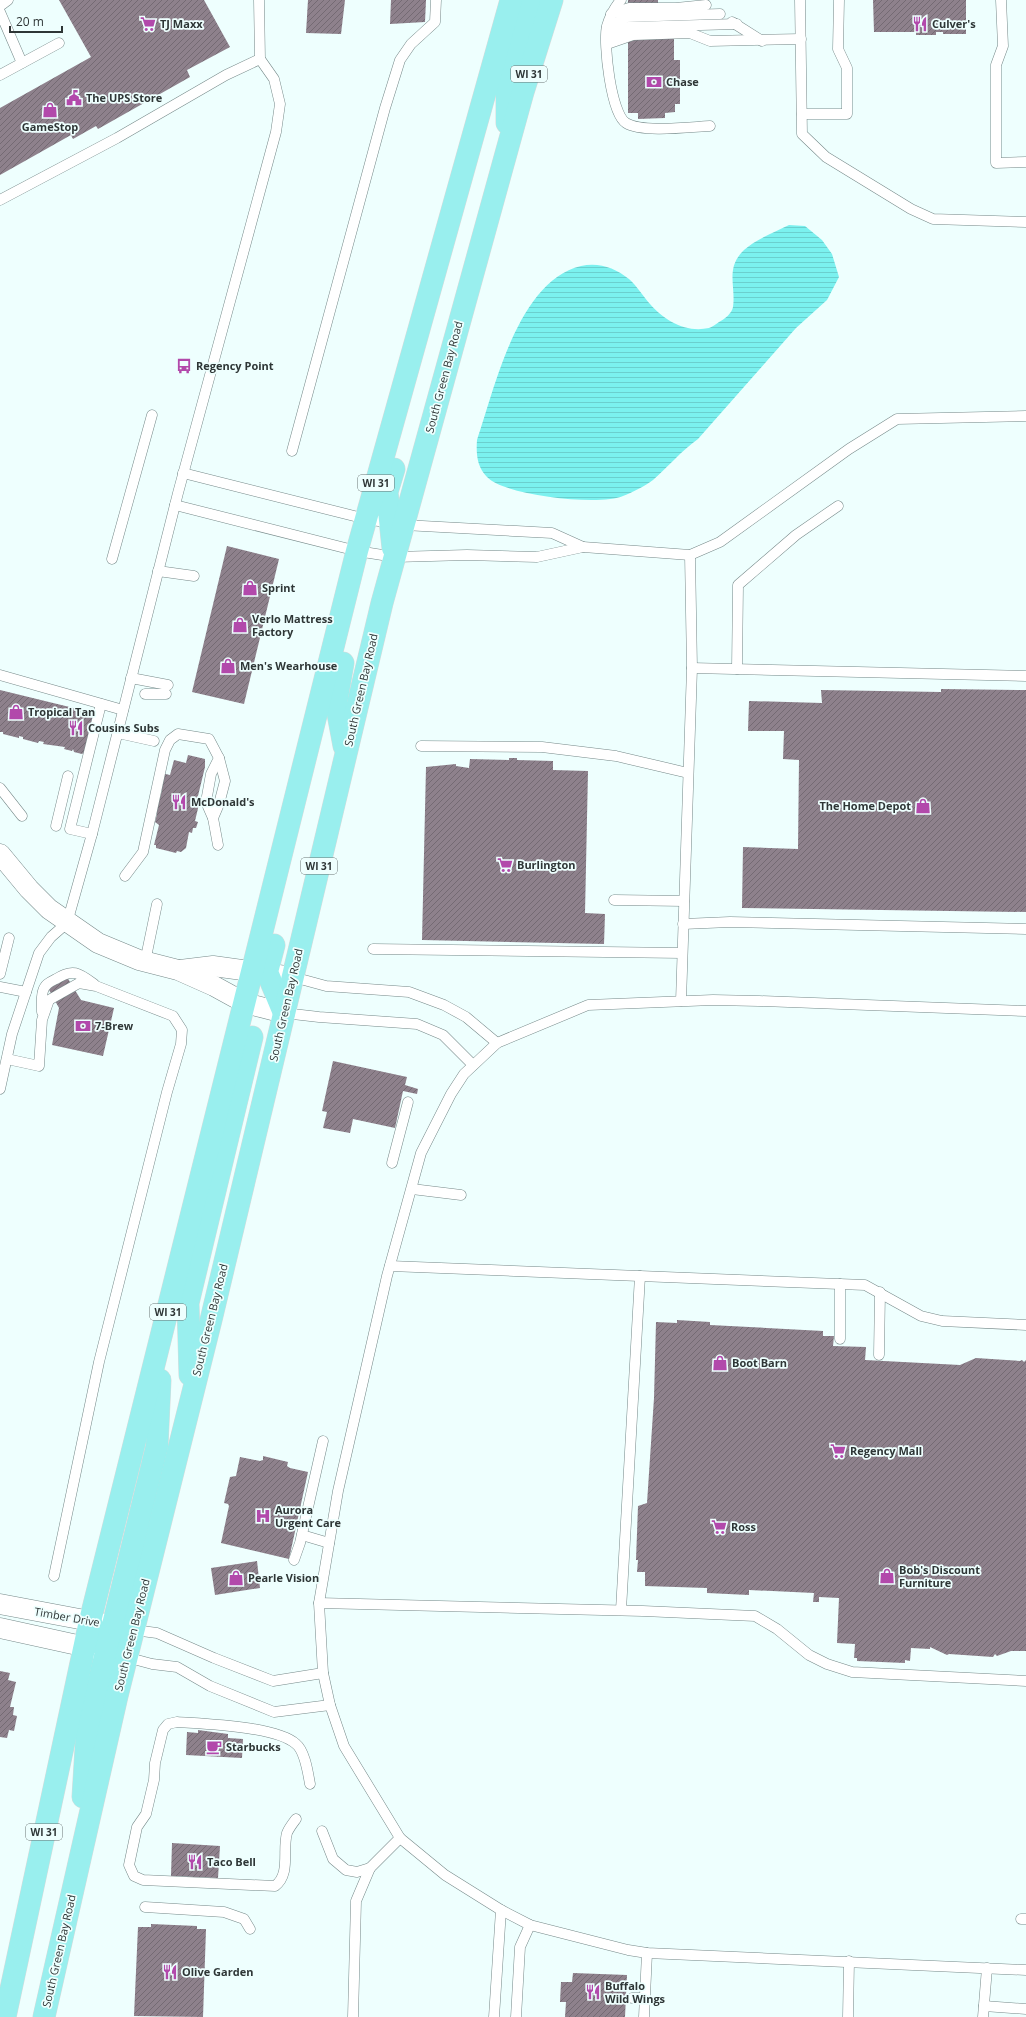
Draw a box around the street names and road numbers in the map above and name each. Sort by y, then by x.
road number: WI 31 [511,66,547,82]
street label: South Green Bay Road [421,319,466,434]
road number: WI 31 [358,475,394,491]
street label: South Green Bay Road [340,632,381,748]
road number: WI 31 [301,858,337,874]
street label: South Green Bay Road [265,947,306,1063]
street label: South Green Bay Road [188,1262,231,1378]
road number: WI 31 [150,1304,186,1320]
street label: South Green Bay Road [110,1577,153,1693]
street label: Timber Drive [33,1603,101,1630]
road number: WI 31 [26,1824,62,1840]
street label: South Green Bay Road [38,1893,79,2009]

